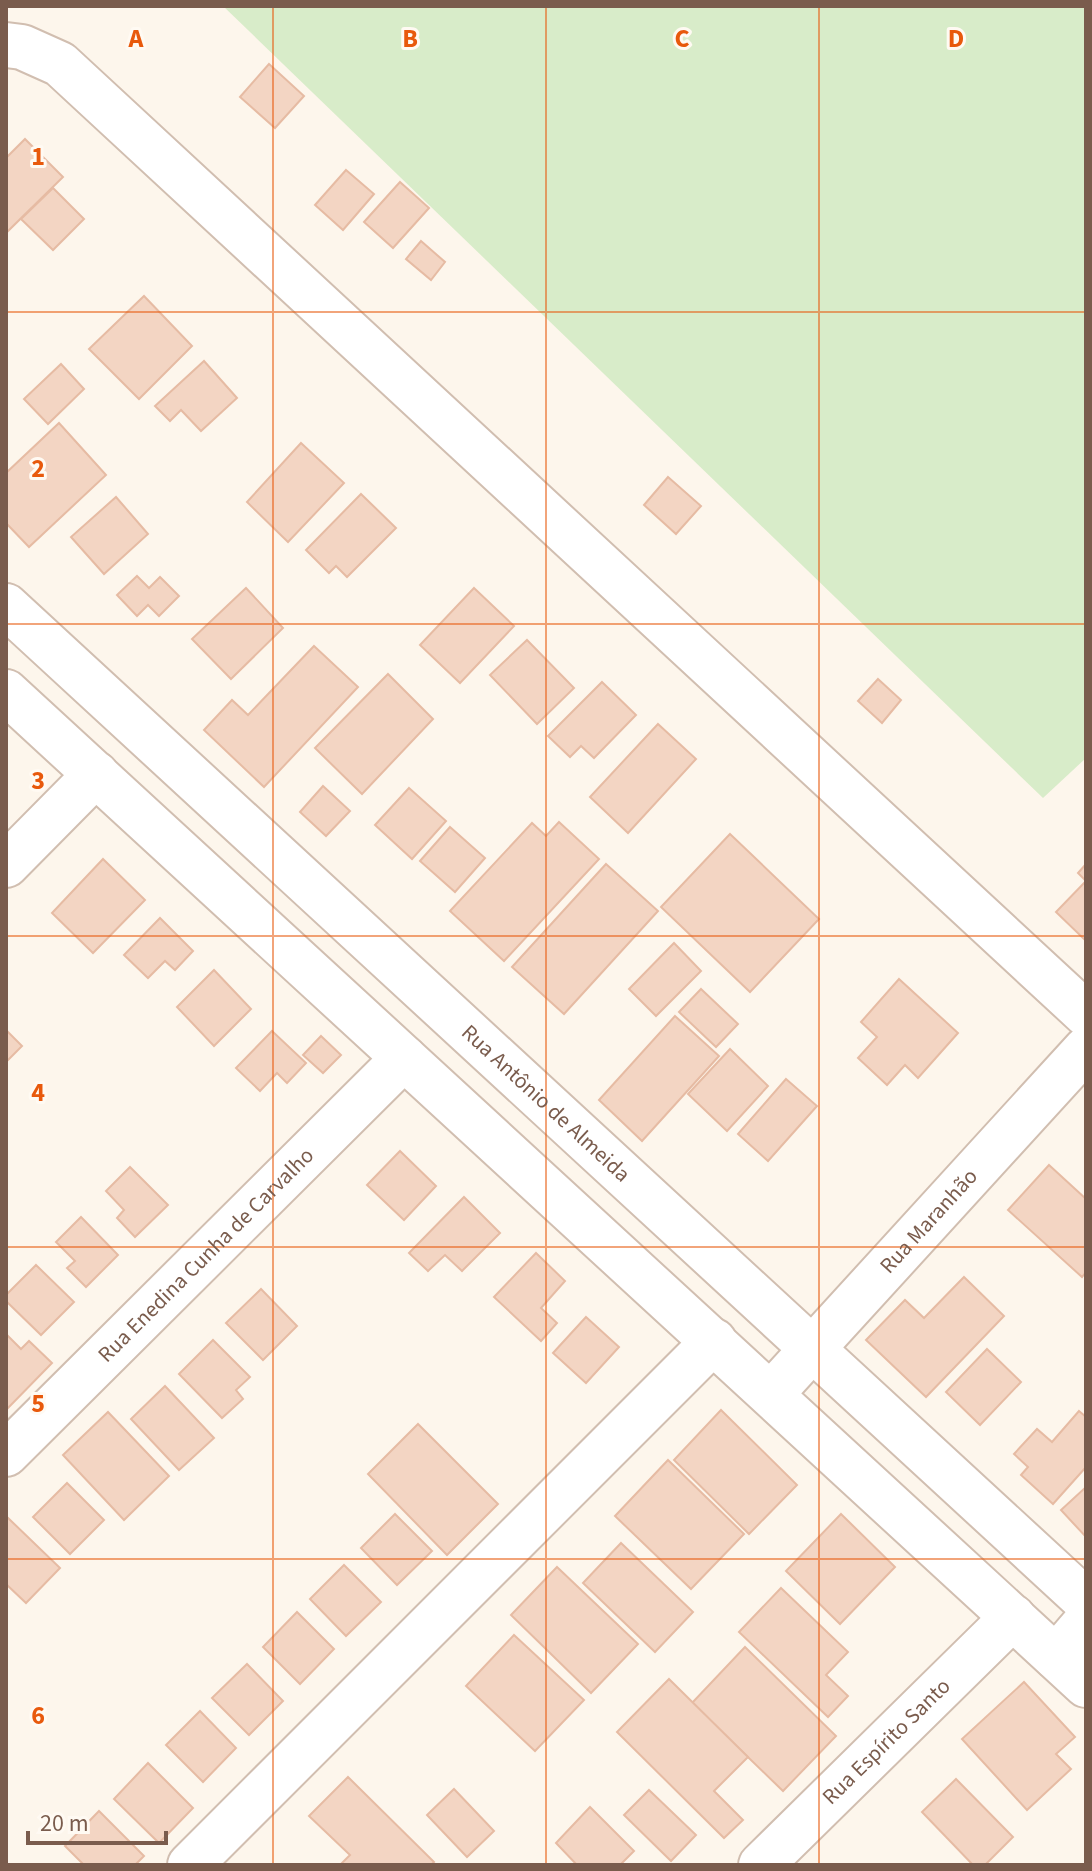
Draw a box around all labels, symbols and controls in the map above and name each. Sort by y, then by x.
text: A [128,20,145,57]
text: B [402,20,418,57]
text: C [674,20,690,57]
text: D [948,20,964,57]
text: 1 [31,138,45,175]
text: 2 [31,450,45,487]
text: 3 [31,762,45,799]
street label: Rua Antônio de Almeida [454,1017,638,1190]
text: 4 [31,1074,45,1111]
street label: Rua Enedina Cunha de Carvalho [91,1140,321,1370]
street label: Rua Maranhão [872,1162,985,1281]
text: 5 [31,1385,45,1422]
street label: Rua Espírito Santo [815,1671,958,1812]
text: 6 [31,1697,45,1734]
scale bar [28,1795,166,1845]
text: 20 m [40,1806,89,1841]

